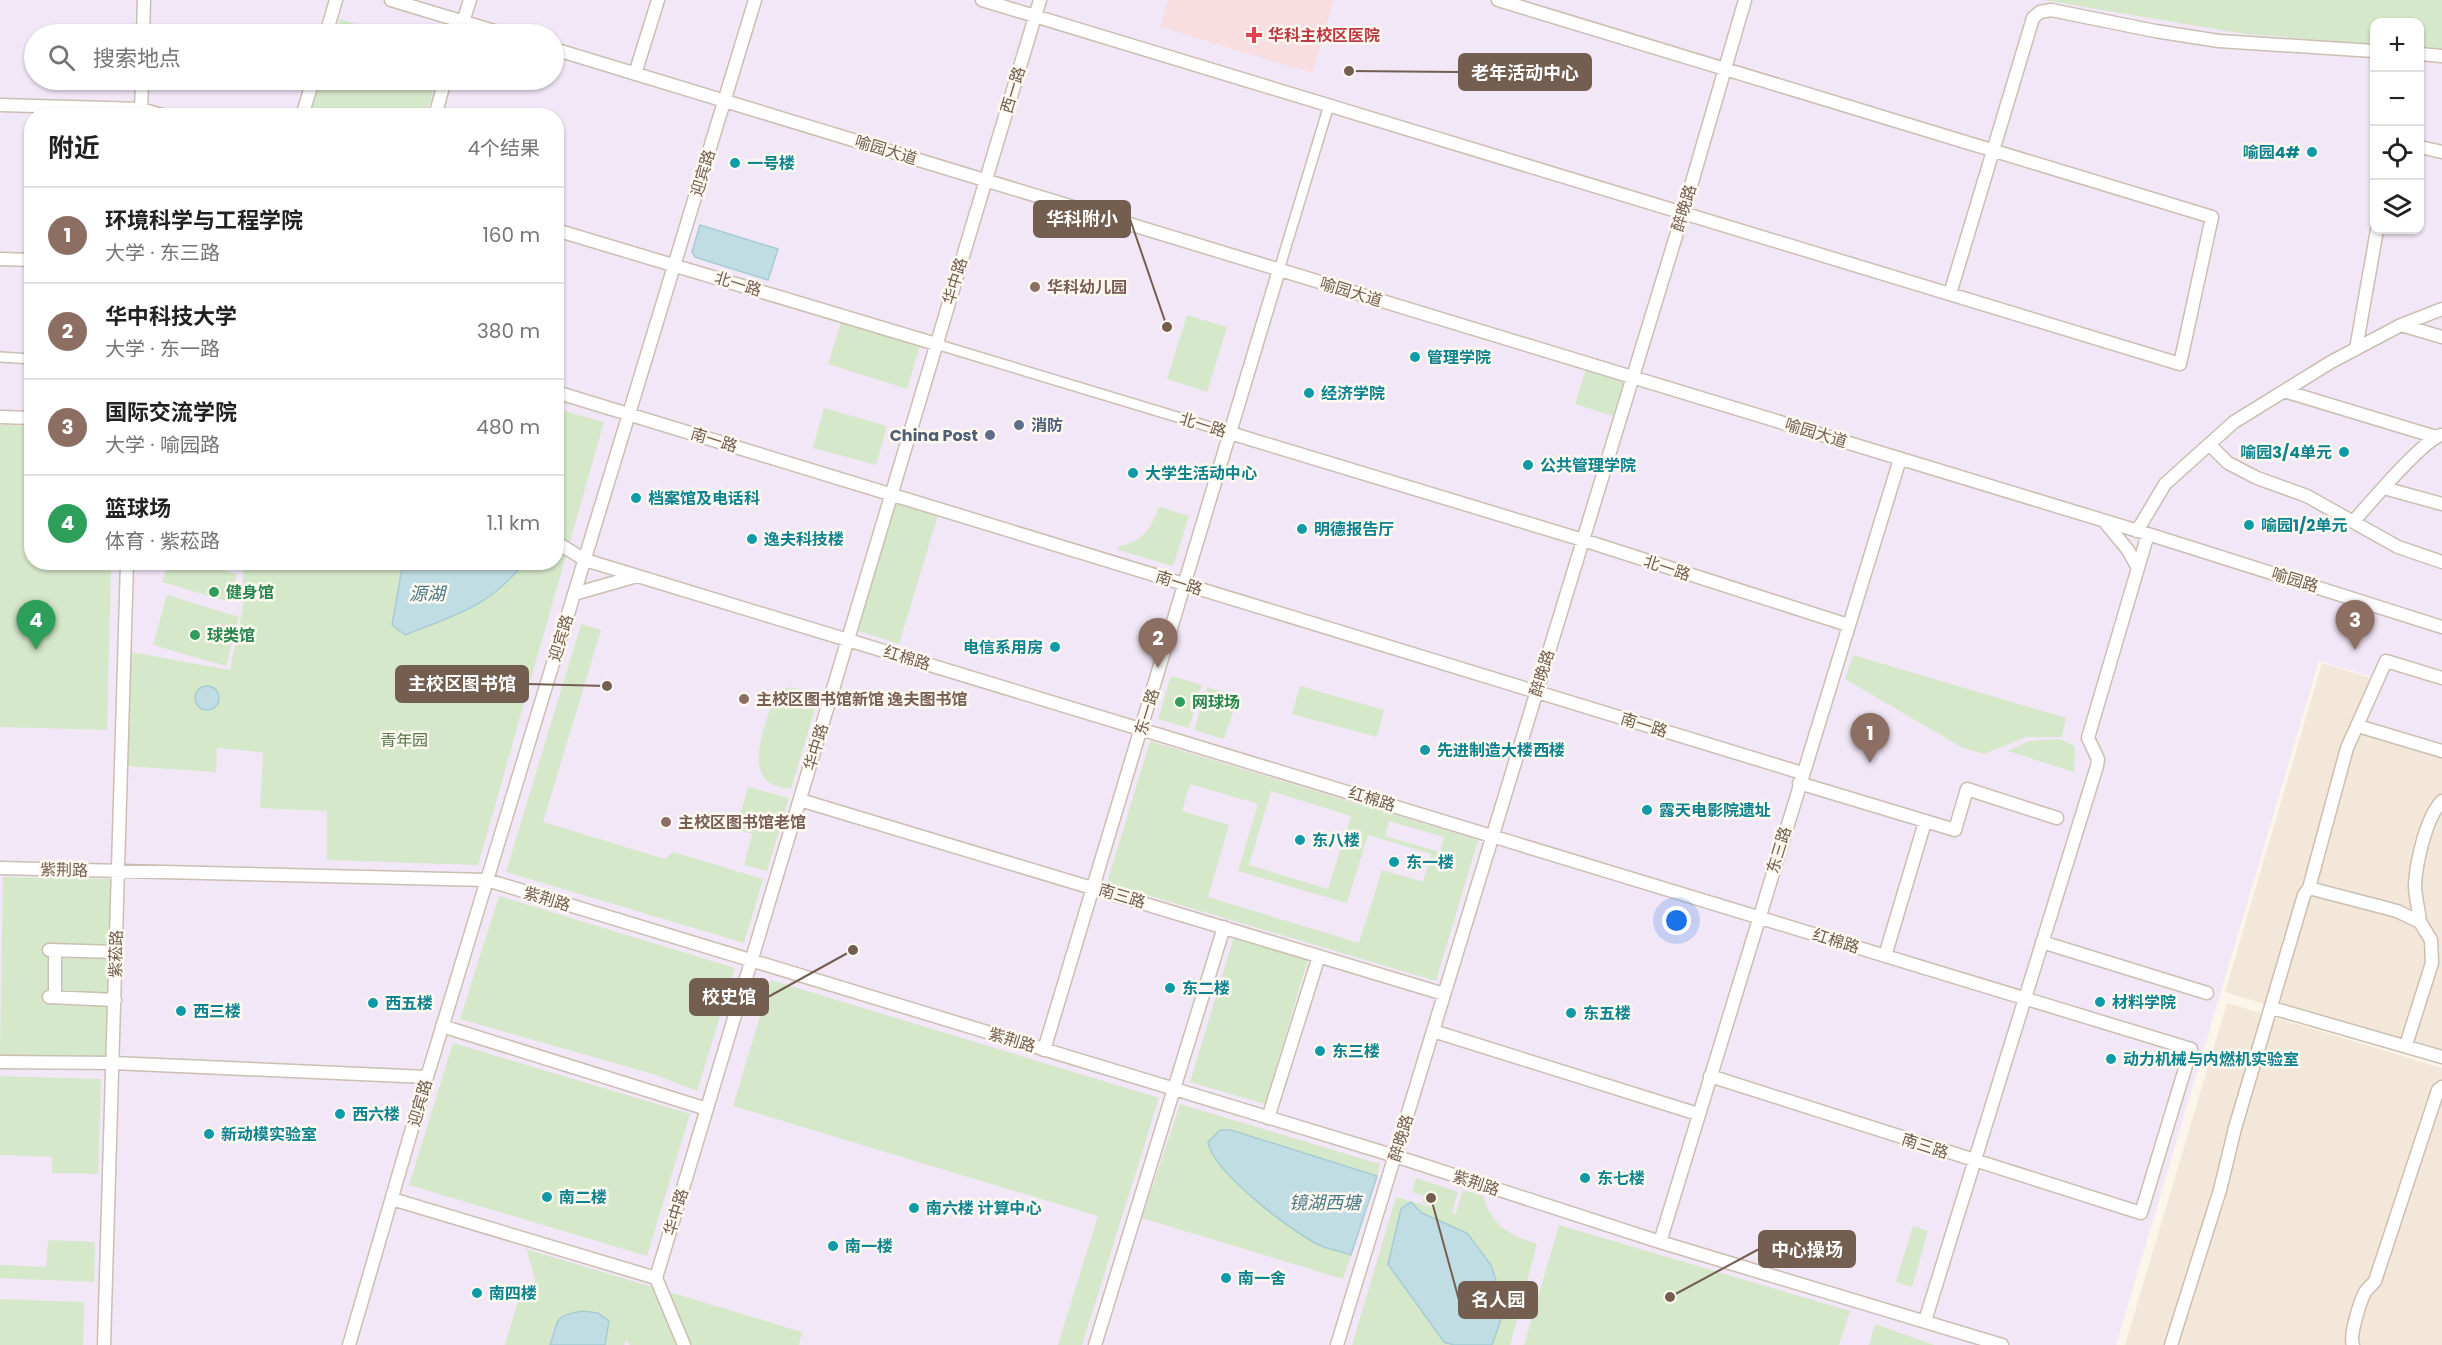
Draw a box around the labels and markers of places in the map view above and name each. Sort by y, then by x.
place label: 华科主校区医院 [1268,24,1380,47]
marker: 华科主校区医院 [1245,26,1263,44]
callout: 老年活动中心 [1459,54,1591,90]
place label: 喻园4# [2243,141,2300,164]
marker: 喻园4# [2305,145,2319,159]
place label: 一号楼 [747,152,795,175]
marker: 一号楼 [728,156,742,170]
callout: 华科附小 [1034,201,1130,237]
place label: 华科幼儿园 [1047,276,1127,299]
marker: 华科幼儿园 [1028,280,1042,294]
place label: 管理学院 [1427,346,1491,369]
marker: 管理学院 [1408,350,1422,364]
place label: 经济学院 [1321,382,1385,405]
marker: 经济学院 [1302,386,1316,400]
place label: 消防 [1031,414,1063,437]
marker: 消防 [1012,418,1026,432]
place label: China Post [890,424,978,447]
marker: China Post [983,428,997,442]
place label: 喻园3/4单元 [2240,441,2332,464]
marker: 喻园3/4单元 [2337,445,2351,459]
place label: 公共管理学院 [1540,454,1636,477]
marker: 公共管理学院 [1521,458,1535,472]
place label: 大学生活动中心 [1145,462,1257,485]
marker: 大学生活动中心 [1126,466,1140,480]
place label: 档案馆及电话科 [648,487,760,510]
marker: 档案馆及电话科 [629,491,643,505]
place label: 喻园1/2单元 [2261,514,2347,537]
place label: 明德报告厅 [1314,518,1394,541]
marker: 喻园1/2单元 [2242,518,2256,532]
marker: 明德报告厅 [1295,522,1309,536]
place label: 逸夫科技楼 [764,528,844,551]
marker: 逸夫科技楼 [745,532,759,546]
place label: 健身馆 [226,581,274,604]
marker: 健身馆 [207,585,221,599]
pin: 4 [16,600,56,650]
pin: 3 [2336,600,2374,650]
pin: 2 [1138,618,1178,668]
place label: 球类馆 [207,624,255,647]
marker: 球类馆 [188,628,202,642]
place label: 电信系用房 [963,636,1043,659]
marker: 电信系用房 [1048,640,1062,654]
callout: 主校区图书馆 [396,666,528,702]
place label: 主校区图书馆新馆 逸夫图书馆 [756,688,967,711]
place label: 网球场 [1192,691,1240,714]
marker: 主校区图书馆新馆 逸夫图书馆 [737,692,751,706]
marker: 网球场 [1173,695,1187,709]
pin: 1 [1850,714,1890,763]
place label: 先进制造大楼西楼 [1437,739,1565,762]
marker: 先进制造大楼西楼 [1418,743,1432,757]
place label: 露天电影院遗址 [1659,799,1771,822]
marker: 露天电影院遗址 [1640,803,1654,817]
place label: 主校区图书馆老馆 [678,811,806,834]
marker: 主校区图书馆老馆 [659,815,673,829]
place label: 东八楼 [1312,829,1360,852]
marker: 东八楼 [1293,833,1307,847]
place label: 东一楼 [1406,851,1454,874]
marker: 东一楼 [1387,855,1401,869]
place label: 东二楼 [1182,977,1230,1000]
callout: 校史馆 [690,979,768,1015]
marker: 东二楼 [1163,981,1177,995]
place label: 材料学院 [2112,991,2176,1014]
place label: 西五楼 [385,992,433,1015]
marker: 材料学院 [2093,995,2107,1009]
marker: 西五楼 [366,996,380,1010]
place label: 西三楼 [193,1000,241,1023]
place label: 东五楼 [1583,1002,1631,1025]
marker: 西三楼 [174,1004,188,1018]
marker: 东五楼 [1564,1006,1578,1020]
place label: 东三楼 [1332,1040,1380,1063]
marker: 东三楼 [1313,1044,1327,1058]
place label: 动力机械与内燃机实验室 [2123,1048,2299,1071]
marker: 动力机械与内燃机实验室 [2104,1052,2118,1066]
place label: 西六楼 [352,1103,400,1126]
marker: 西六楼 [333,1107,347,1121]
place label: 新动模实验室 [221,1123,317,1146]
marker: 新动模实验室 [202,1127,216,1141]
place label: 东七楼 [1597,1167,1645,1190]
marker: 东七楼 [1578,1171,1592,1185]
place label: 南二楼 [559,1186,607,1209]
marker: 南二楼 [540,1190,554,1204]
place label: 南六楼 计算中心 [926,1197,1041,1220]
marker: 南六楼 计算中心 [907,1201,921,1215]
callout: 中心操场 [1759,1231,1855,1267]
place label: 南一楼 [845,1235,893,1258]
marker: 南一楼 [826,1239,840,1253]
place label: 南一舍 [1238,1267,1286,1290]
marker: 南一舍 [1219,1271,1233,1285]
place label: 南四楼 [489,1282,537,1305]
callout: 名人园 [1459,1282,1537,1318]
marker: 南四楼 [470,1286,484,1300]

